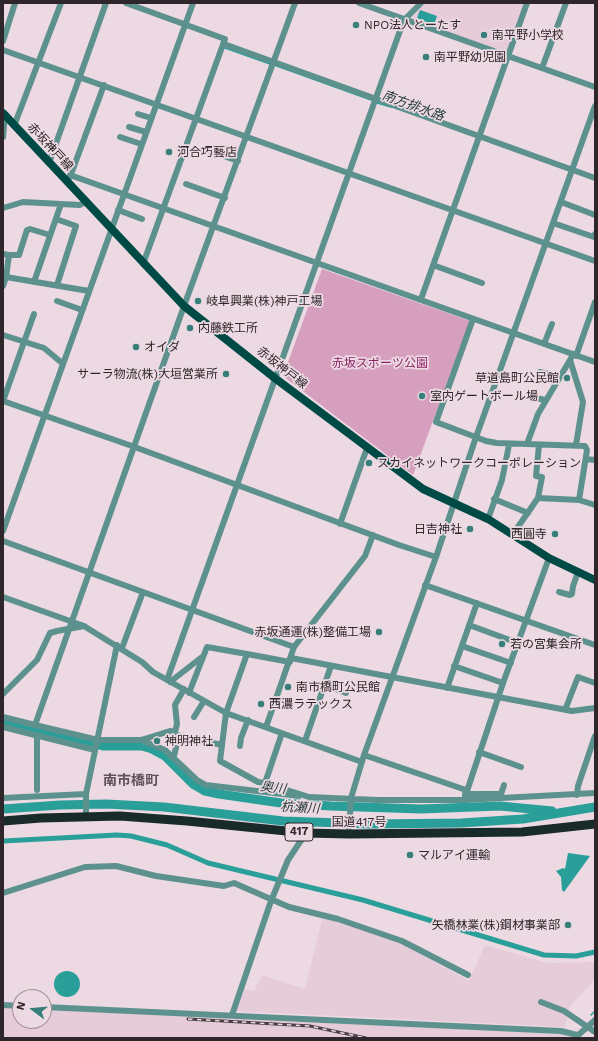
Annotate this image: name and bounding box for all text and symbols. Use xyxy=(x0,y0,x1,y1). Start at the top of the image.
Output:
place label: NPO法人とーたす xyxy=(364,18,461,32)
marker: NPO法人とーたす xyxy=(351,20,361,30)
place label: 南平野小学校 xyxy=(492,28,564,42)
marker: 南平野小学校 xyxy=(479,30,489,40)
place label: 南平野幼児園 xyxy=(434,50,506,64)
marker: 南平野幼児園 xyxy=(421,52,431,62)
water label: 南方排水路 xyxy=(380,88,446,124)
street label: 赤坂神戸線 xyxy=(24,120,76,174)
place label: 河合巧藝店 xyxy=(177,145,237,159)
marker: 河合巧藝店 xyxy=(164,147,174,157)
place label: 岐阜興業(株)神戸工場 xyxy=(206,294,322,308)
marker: 岐阜興業(株)神戸工場 xyxy=(193,296,203,306)
place label: 内藤鉄工所 xyxy=(198,321,258,335)
marker: 内藤鉄工所 xyxy=(185,323,195,333)
place label: オイダ xyxy=(144,340,180,354)
marker: オイダ xyxy=(131,342,141,352)
street label: 赤坂神戸線 xyxy=(254,344,310,392)
park label: 赤坂スポーツ公園 xyxy=(332,356,428,370)
place label: サーラ物流(株)大垣営業所 xyxy=(78,367,218,381)
marker: サーラ物流(株)大垣営業所 xyxy=(221,369,231,379)
place label: 草道島町公民館 xyxy=(475,371,559,385)
marker: 草道島町公民館 xyxy=(562,373,572,383)
place label: 室内ゲートボール場 xyxy=(430,389,538,403)
marker: 室内ゲートボール場 xyxy=(417,391,427,401)
place label: スカイネットワークコーポレーション xyxy=(377,456,581,470)
marker: スカイネットワークコーポレーション xyxy=(364,458,374,468)
place label: 日吉神社 xyxy=(414,522,462,536)
marker: 日吉神社 xyxy=(465,524,475,534)
place label: 西圓寺 xyxy=(511,527,547,541)
marker: 西圓寺 xyxy=(550,529,560,539)
place label: 赤坂通運(株)整備工場 xyxy=(255,625,371,639)
marker: 赤坂通運(株)整備工場 xyxy=(374,627,384,637)
place label: 若の宮集会所 xyxy=(510,637,582,651)
marker: 若の宮集会所 xyxy=(497,639,507,649)
place label: 南市橋町公民館 xyxy=(296,680,380,694)
marker: 南市橋町公民館 xyxy=(283,682,293,692)
place label: 西濃ラテックス xyxy=(269,697,353,711)
marker: 西濃ラテックス xyxy=(256,699,266,709)
place label: 神明神社 xyxy=(165,734,213,748)
marker: 神明神社 xyxy=(152,736,162,746)
district label: 南市橋町 xyxy=(103,773,159,789)
water label: 奥川 xyxy=(259,779,287,797)
water label: 杭瀬川 xyxy=(280,799,320,817)
street label: 国道417号 xyxy=(332,815,386,829)
road number: 417 xyxy=(285,823,313,841)
place label: マルアイ運輸 xyxy=(418,848,490,862)
marker: マルアイ運輸 xyxy=(405,850,415,860)
place label: 矢橋林業(株)鋼材事業部 xyxy=(432,918,560,932)
marker: 矢橋林業(株)鋼材事業部 xyxy=(563,920,573,930)
north arrow xyxy=(12,989,52,1029)
text: N xyxy=(14,1000,28,1012)

